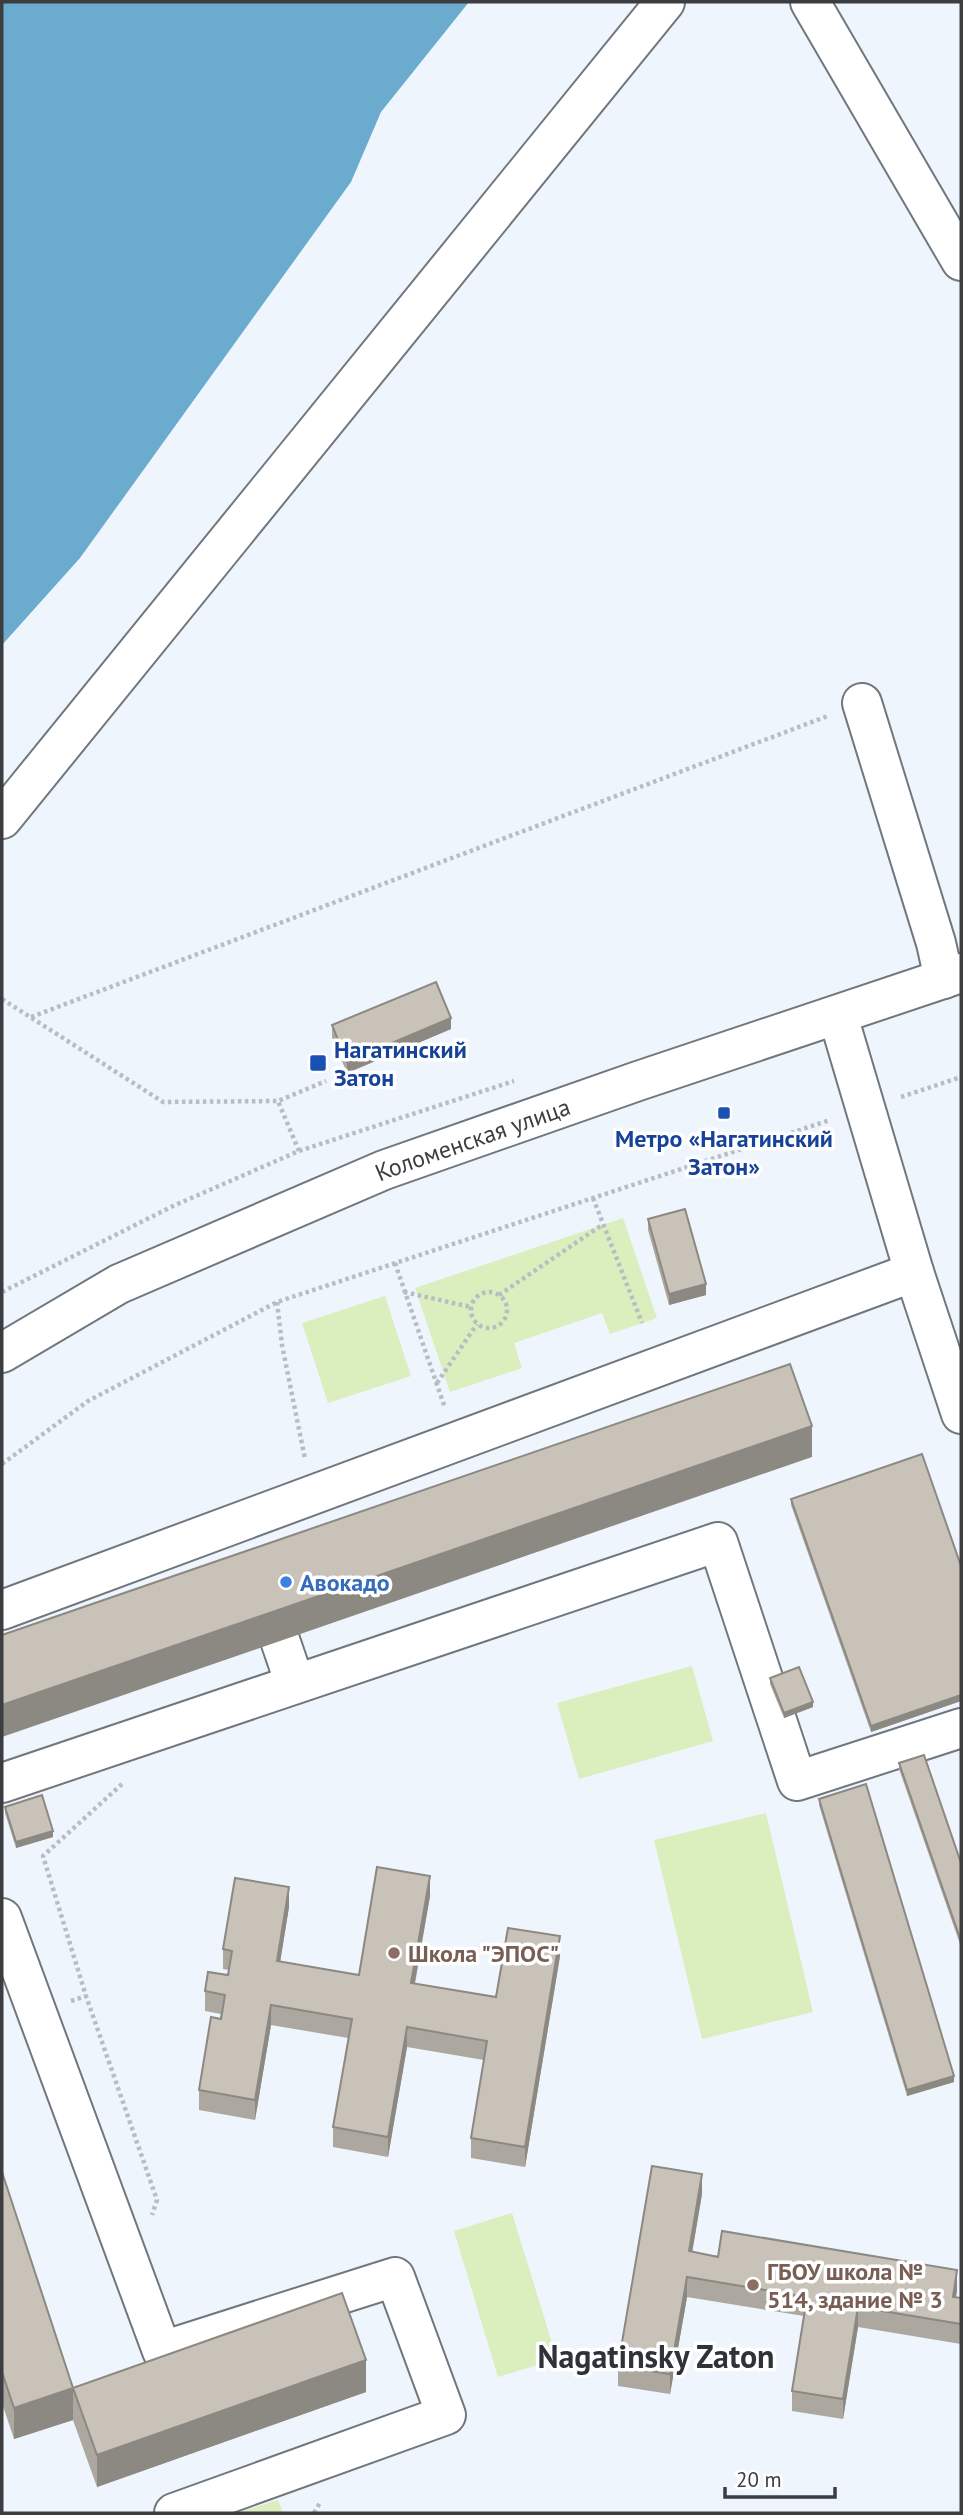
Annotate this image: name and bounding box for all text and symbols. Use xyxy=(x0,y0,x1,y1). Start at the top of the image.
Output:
place label: Нагатинский Затон xyxy=(334,1034,467,1093)
marker: Нагатинский Затон xyxy=(308,1053,328,1073)
street label: Коломенская улица xyxy=(370,1091,574,1188)
marker: Метро «Нагатинский Затон» xyxy=(716,1105,732,1121)
place label: Метро «Нагатинский Затон» xyxy=(615,1123,833,1182)
place label: Авокадо xyxy=(300,1567,390,1598)
marker: Авокадо xyxy=(278,1574,294,1590)
place label: Школа "ЭПОС" xyxy=(408,1938,559,1969)
marker: Школа "ЭПОС" xyxy=(386,1945,402,1961)
place label: ГБОУ школа № 514, здание № 3 xyxy=(767,2256,943,2315)
marker: ГБОУ школа № 514, здание № 3 xyxy=(745,2277,761,2293)
district label: Nagatinsky Zaton xyxy=(537,2335,775,2377)
scale bar xyxy=(725,2456,835,2500)
text: 20 m xyxy=(736,2466,782,2493)

